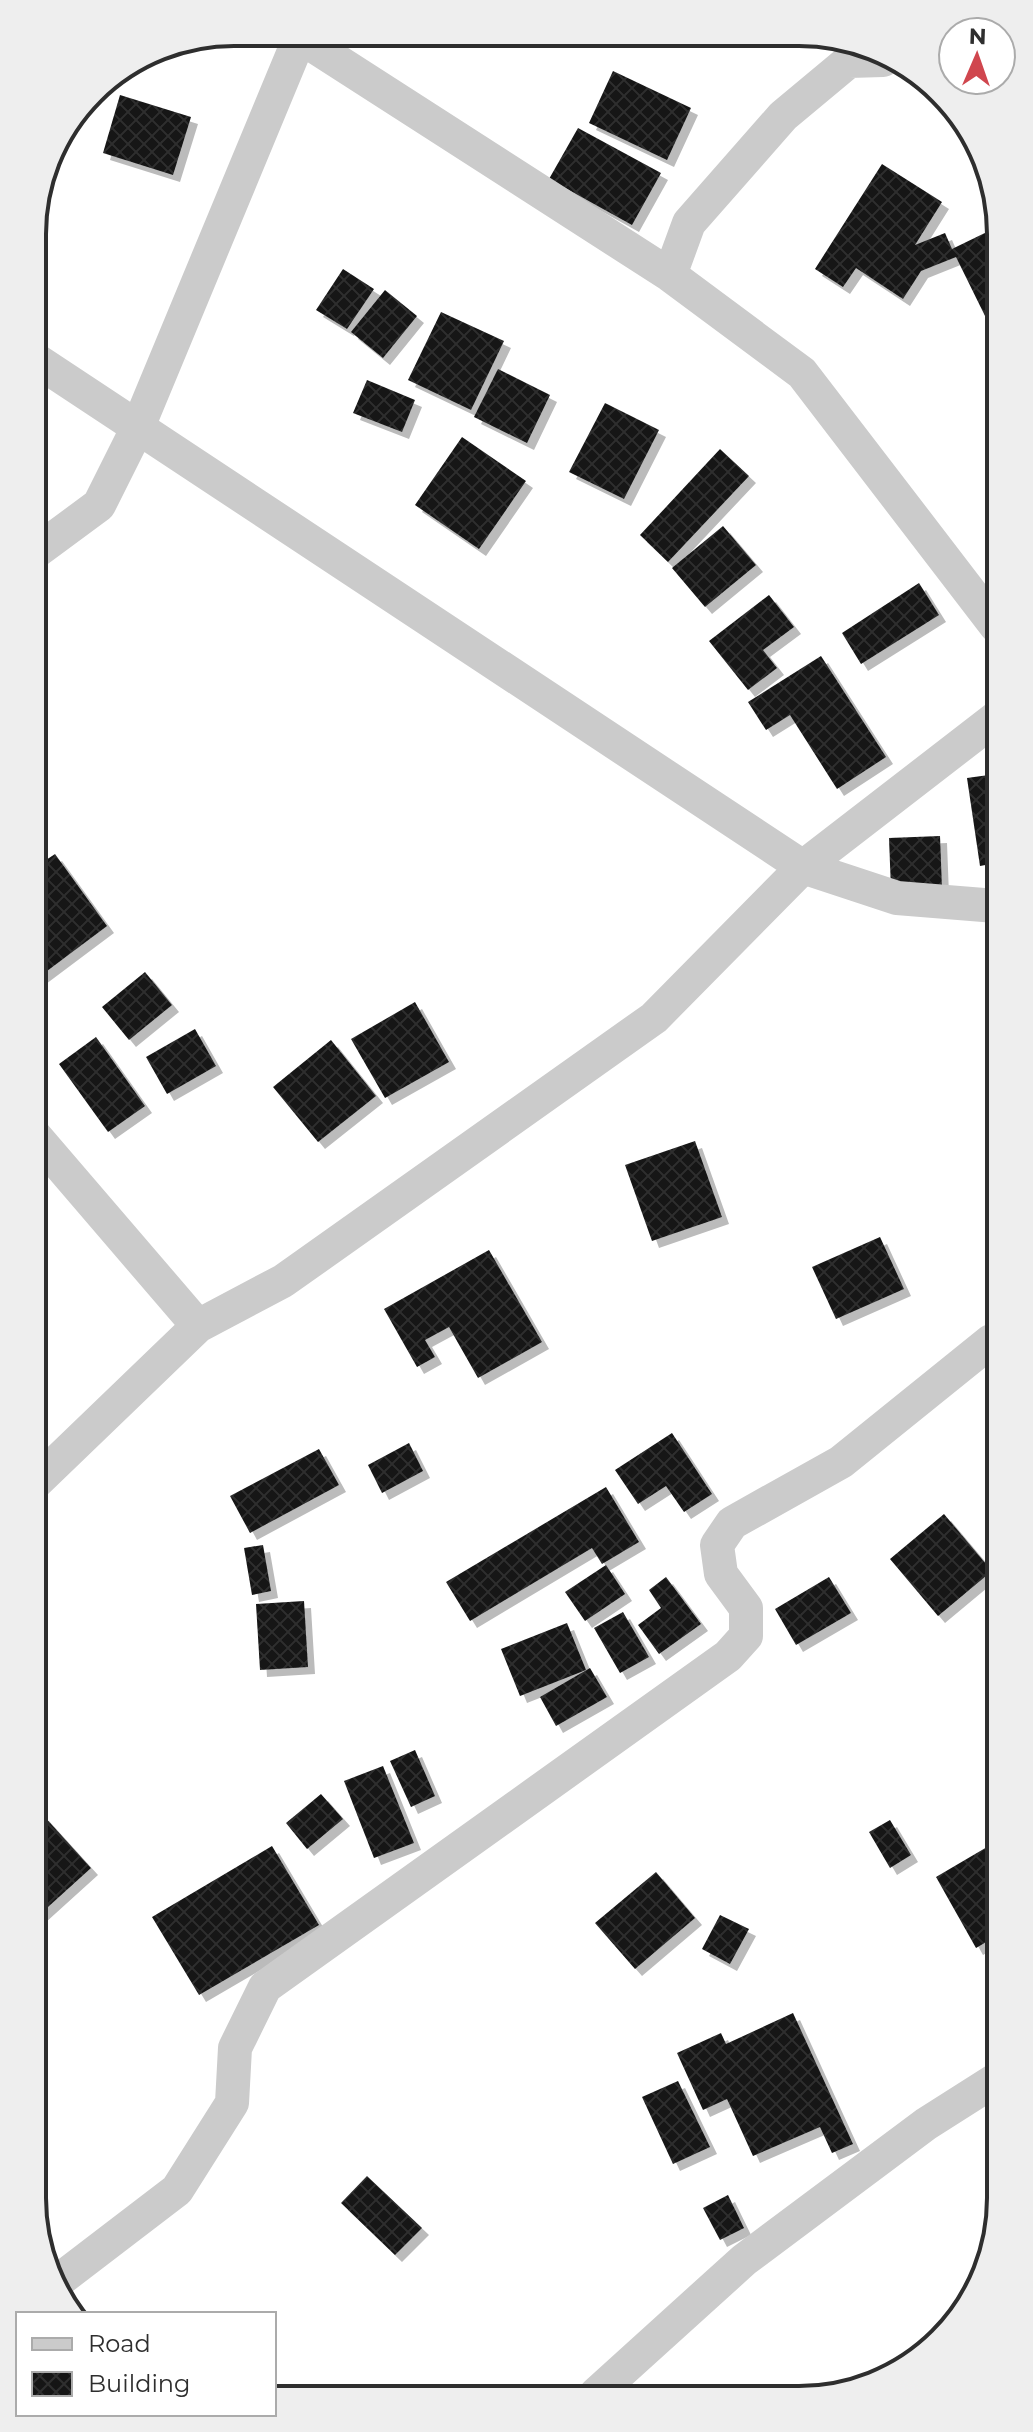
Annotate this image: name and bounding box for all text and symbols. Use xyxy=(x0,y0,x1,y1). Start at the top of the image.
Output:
north arrow xyxy=(937,16,1017,96)
text: N xyxy=(968,23,987,50)
legend xyxy=(16,2312,276,2416)
text: Road xyxy=(88,2329,151,2358)
text: Building xyxy=(88,2369,191,2398)

